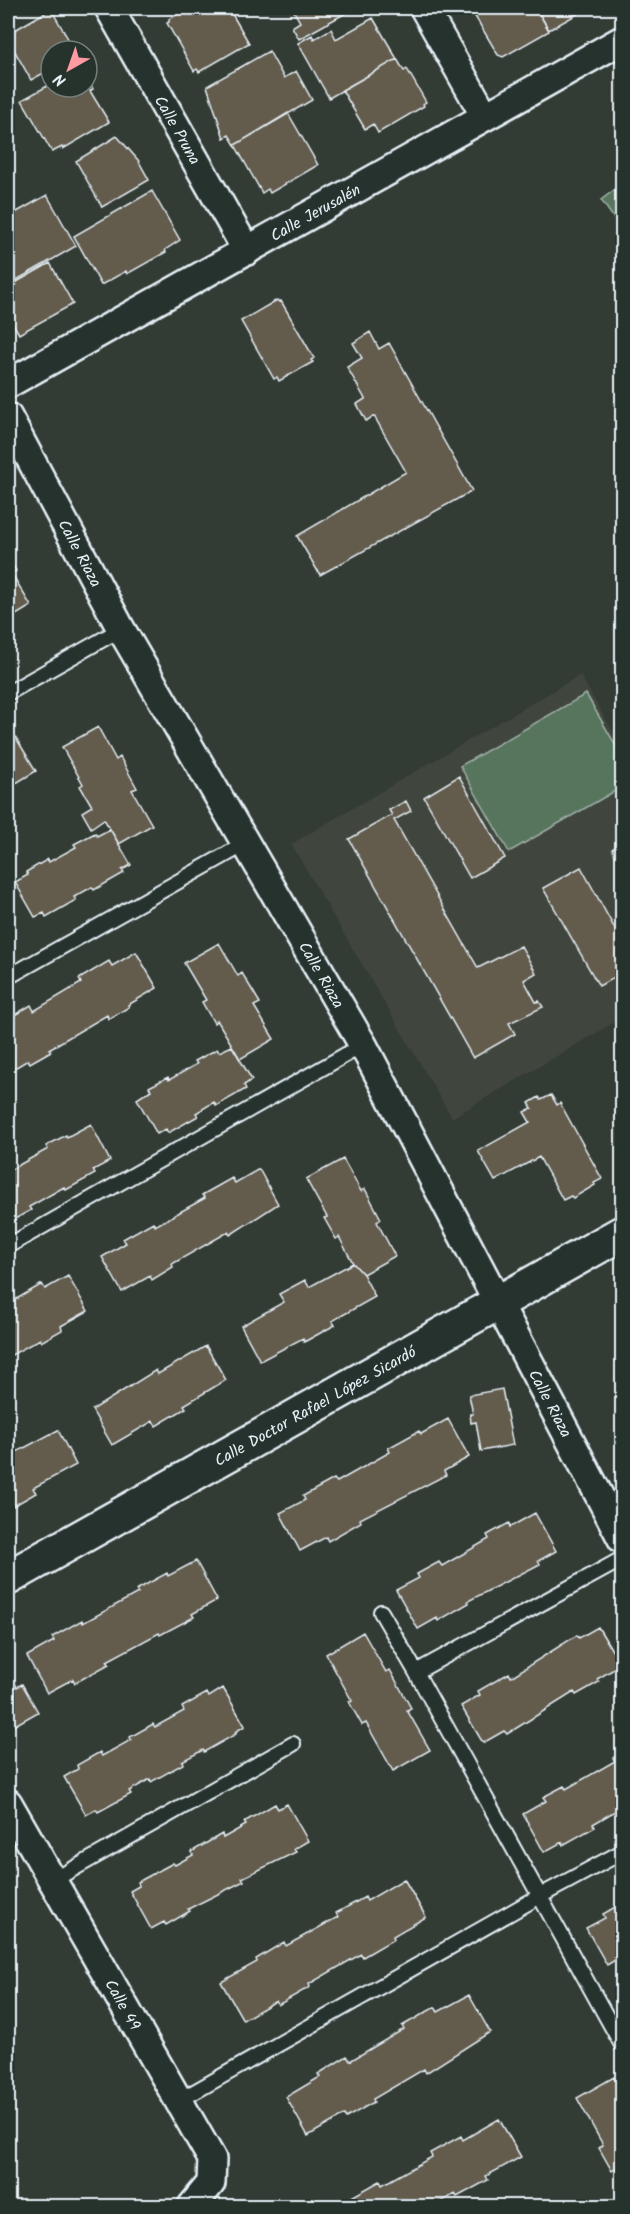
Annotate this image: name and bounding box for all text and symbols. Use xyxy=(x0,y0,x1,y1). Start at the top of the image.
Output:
north arrow xyxy=(39,39,99,99)
text: N xyxy=(48,67,72,92)
street label: Calle Pruna xyxy=(147,91,207,170)
street label: Calle Jerusalén xyxy=(266,178,366,249)
street label: Calle Riaza xyxy=(51,515,108,592)
street label: Calle Riaza xyxy=(291,937,350,1013)
street label: Calle Doctor Rafael López Sicardó xyxy=(210,1340,422,1474)
street label: Calle Riaza xyxy=(521,1365,578,1442)
street label: Calle 49 xyxy=(97,1975,147,2035)

